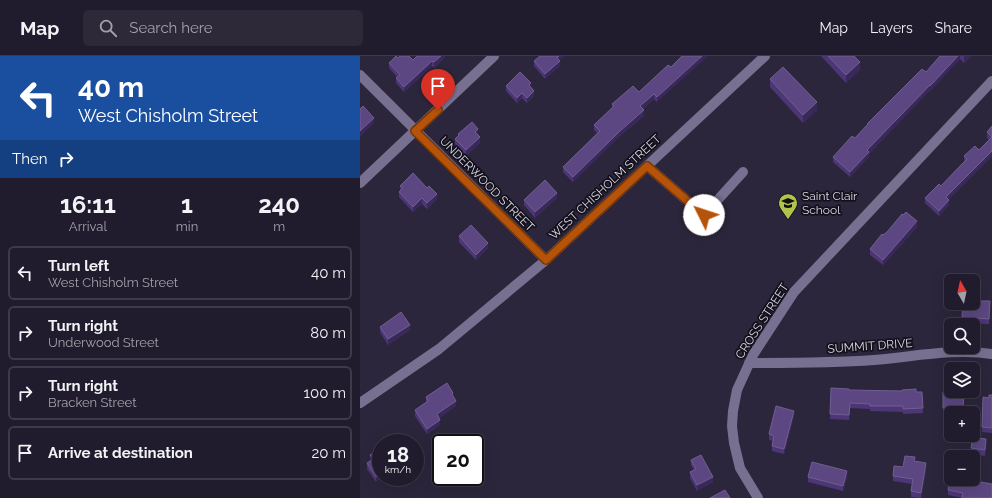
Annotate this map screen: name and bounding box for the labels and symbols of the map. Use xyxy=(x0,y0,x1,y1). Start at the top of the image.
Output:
pin xyxy=(421,69,455,110)
street label: WEST CHISHOLM STREET xyxy=(546,131,664,242)
street label: UNDERWOOD STREET xyxy=(437,134,538,235)
place label: Saint Clair School xyxy=(802,189,858,217)
school or university icon: Saint Clair School xyxy=(777,192,799,220)
position arrow xyxy=(683,194,725,236)
north arrow xyxy=(944,274,980,310)
street label: CROSS STREET xyxy=(732,280,792,361)
street label: SUMMIT DRIVE xyxy=(827,336,913,356)
speed limit sign: 20 xyxy=(432,434,484,486)

